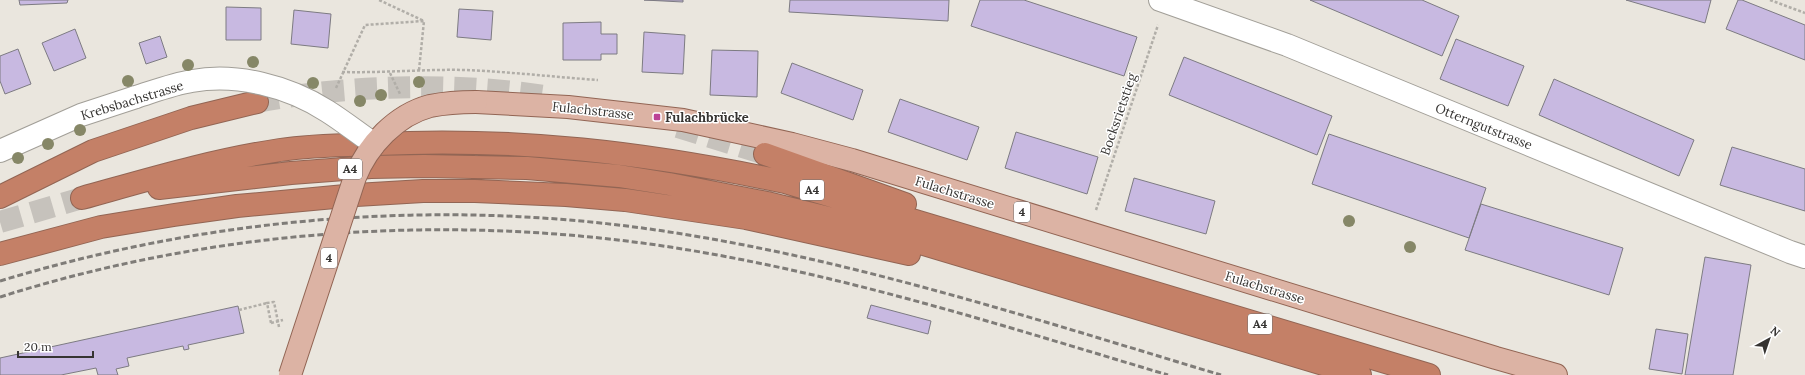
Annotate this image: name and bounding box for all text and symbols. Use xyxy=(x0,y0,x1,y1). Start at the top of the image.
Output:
street label: Bocksrietstieg xyxy=(1096,70,1141,158)
street label: Krebsbachstrasse xyxy=(79,77,186,124)
street label: Fulachstrasse xyxy=(551,98,635,123)
street label: Otterngutstrasse xyxy=(1433,99,1535,154)
place label: Fulachbrücke xyxy=(665,109,749,126)
marker: Fulachbrücke xyxy=(652,112,662,122)
road number: A4 xyxy=(338,159,362,179)
street label: Fulachstrasse xyxy=(913,172,997,213)
road number: A4 xyxy=(800,180,824,200)
road number: 4 xyxy=(1014,202,1030,222)
road number: 4 xyxy=(321,248,337,268)
street label: Fulachstrasse xyxy=(1223,267,1307,308)
road number: A4 xyxy=(1248,314,1272,334)
north arrow xyxy=(1749,319,1789,359)
text: N xyxy=(1768,323,1784,340)
scale bar xyxy=(18,333,93,359)
text: 20 m xyxy=(24,339,52,354)

